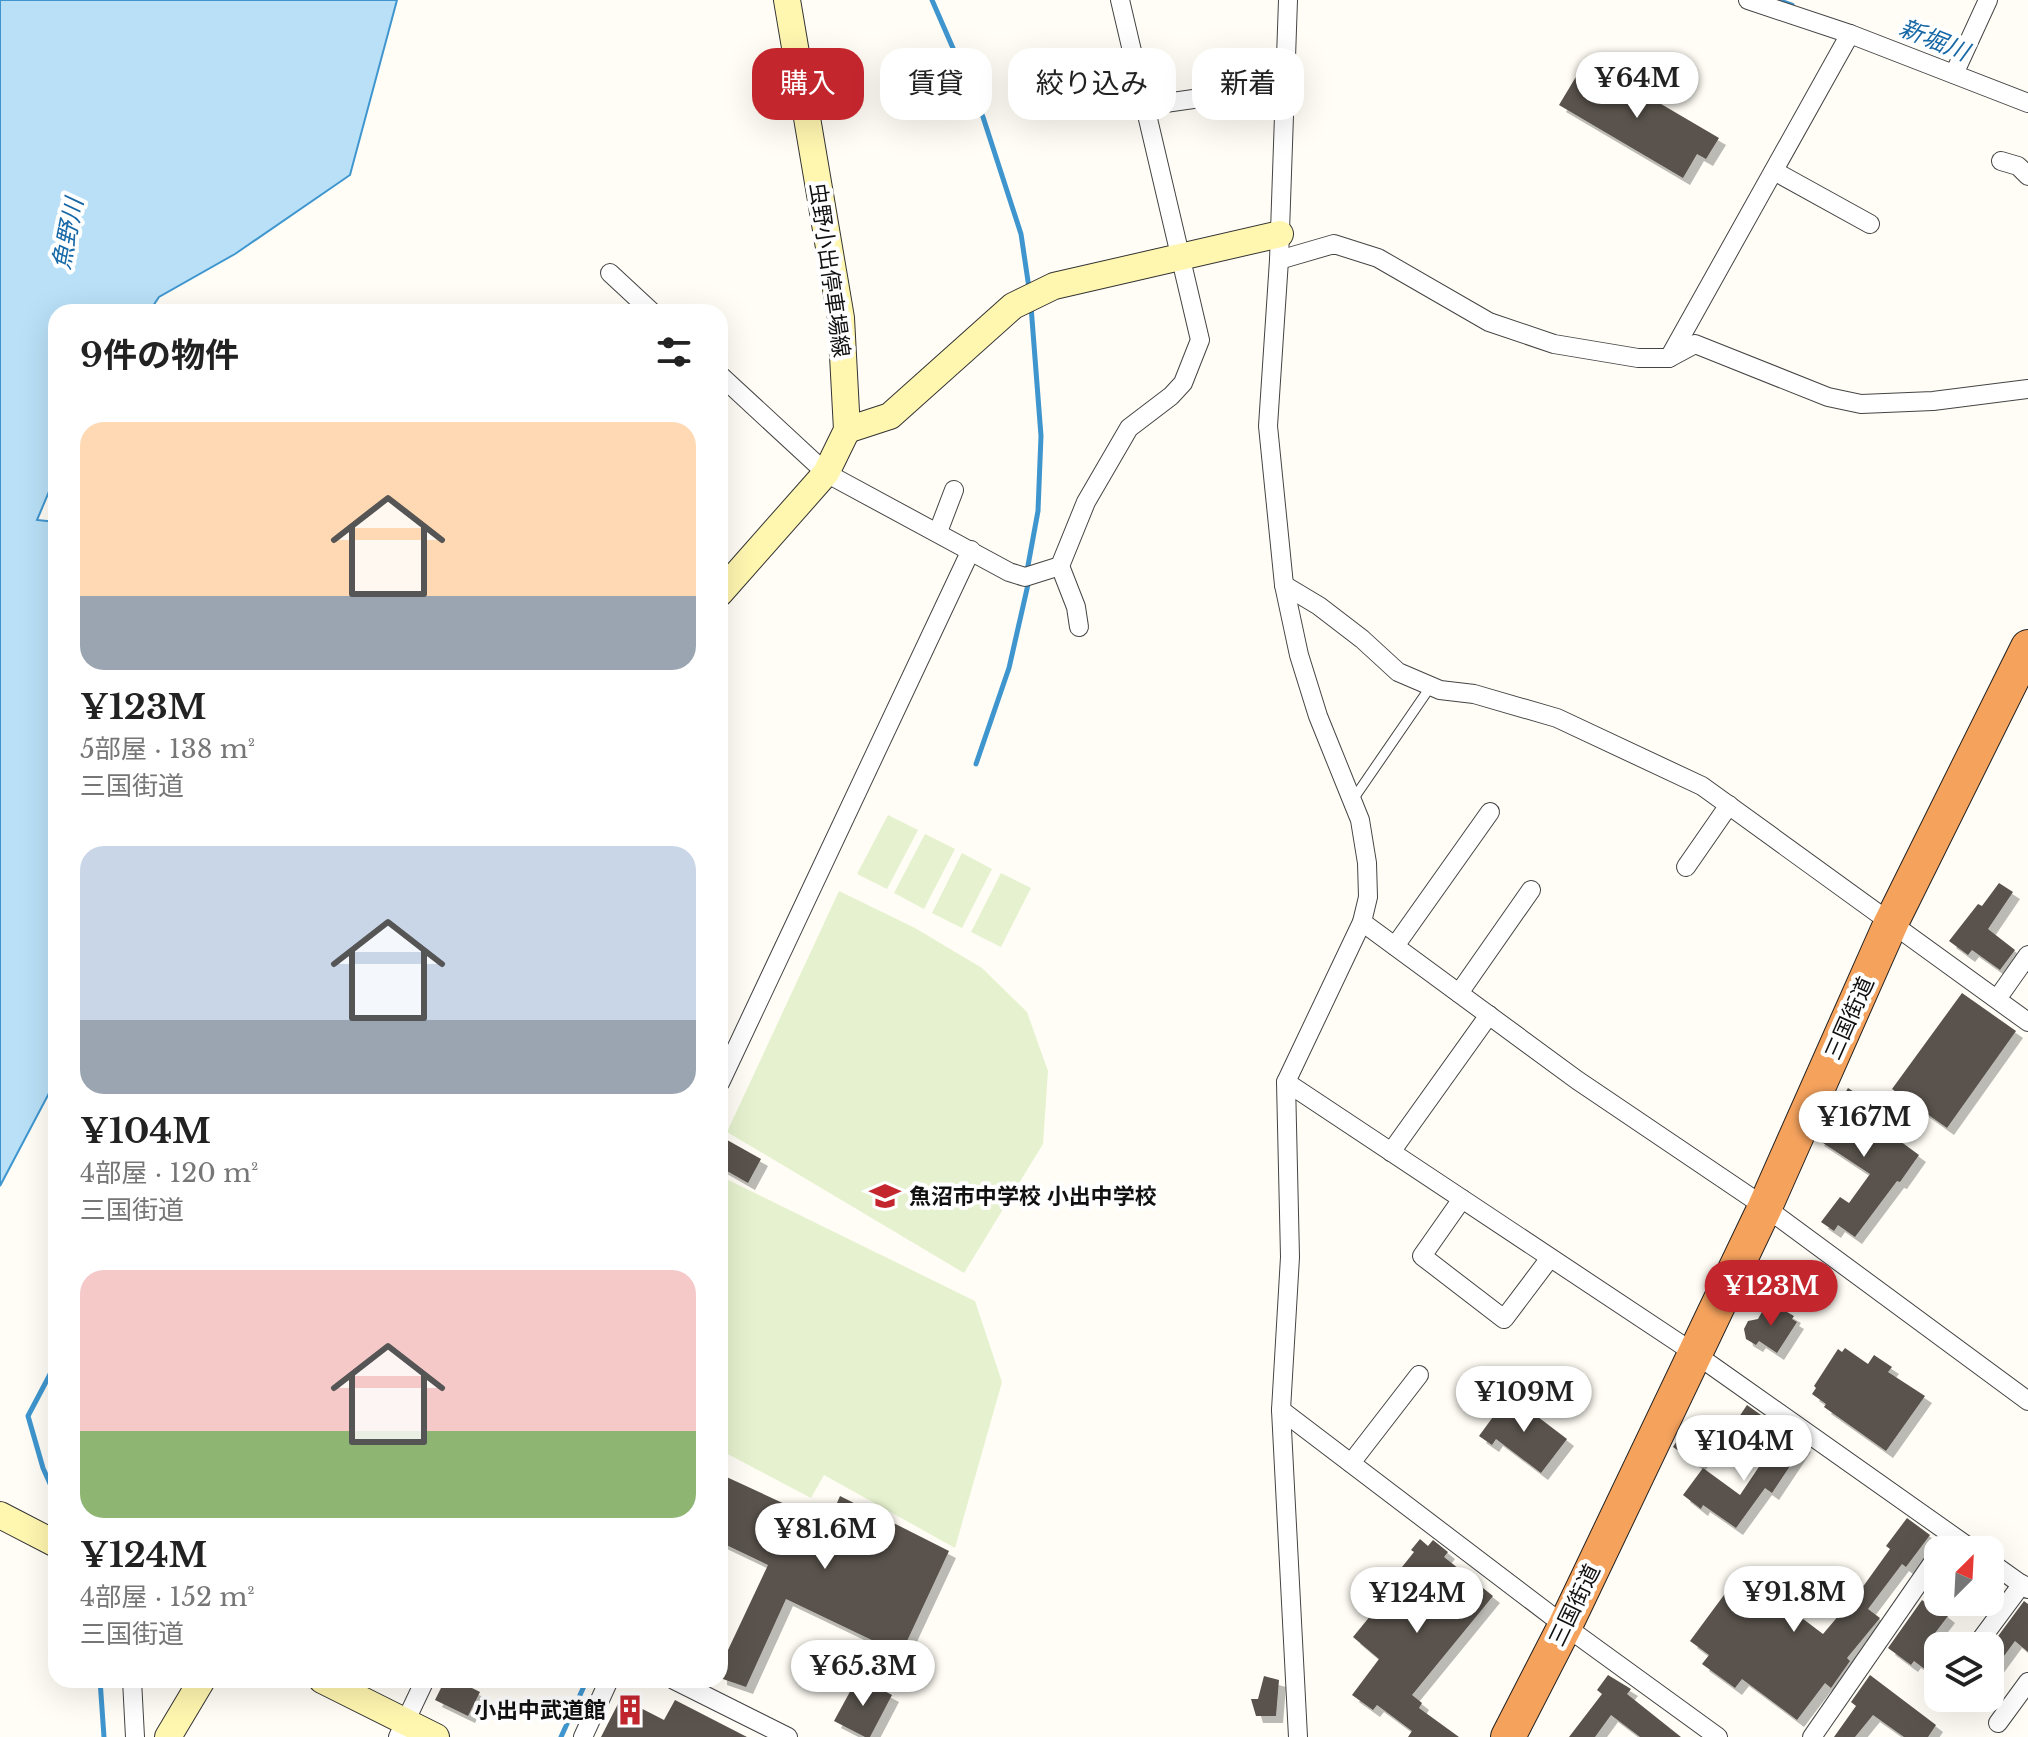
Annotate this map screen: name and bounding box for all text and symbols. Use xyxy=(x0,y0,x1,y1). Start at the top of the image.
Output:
water label: 新堀川 xyxy=(1895,13,1976,68)
chip: 購入 xyxy=(752,48,864,120)
chip: 賃貸 xyxy=(880,48,992,120)
chip: 絞り込み xyxy=(1008,48,1176,120)
chip: 新着 xyxy=(1192,48,1304,120)
pin: ¥64M xyxy=(1590,52,1684,120)
text: ¥64M xyxy=(1594,62,1680,94)
street label: 虫野小出停車場線 xyxy=(804,181,855,359)
water label: 魚野川 xyxy=(46,193,89,272)
icon: filters xyxy=(652,330,696,374)
text: 9件の物件 xyxy=(80,334,239,376)
icon: home xyxy=(316,474,460,618)
text: ¥123M xyxy=(80,686,206,728)
text: 5部屋 · 138 m² xyxy=(80,733,255,765)
text: 三国街道 xyxy=(80,770,184,802)
icon: home xyxy=(316,898,460,1042)
street label: 三国街道 xyxy=(1819,973,1880,1064)
pin: ¥167M xyxy=(1808,1091,1920,1159)
text: ¥167M xyxy=(1817,1101,1911,1133)
text: ¥104M xyxy=(80,1110,211,1152)
text: 4部屋 · 120 m² xyxy=(80,1157,259,1189)
school or university icon: 魚沼市中学校 小出中学校 xyxy=(868,1179,902,1213)
place label: 魚沼市中学校 小出中学校 xyxy=(909,1183,1157,1210)
text: 三国街道 xyxy=(80,1194,184,1226)
pin: ¥123M xyxy=(1715,1260,1827,1328)
text: ¥123M xyxy=(1723,1270,1819,1302)
icon: home xyxy=(316,1322,460,1466)
pin: ¥109M xyxy=(1468,1366,1580,1434)
text: ¥109M xyxy=(1474,1376,1574,1408)
pin: ¥104M xyxy=(1688,1415,1800,1483)
text: ¥104M xyxy=(1694,1425,1794,1457)
pin: ¥81.6M xyxy=(760,1503,890,1571)
text: ¥81.6M xyxy=(773,1513,877,1545)
text: ¥124M xyxy=(80,1534,207,1576)
north arrow xyxy=(1924,1536,2004,1616)
map controls xyxy=(1924,1536,2004,1712)
street label: 三国街道 xyxy=(1543,1560,1606,1651)
pin: ¥91.8M xyxy=(1729,1566,1859,1634)
pin: ¥124M xyxy=(1361,1567,1473,1635)
text: ¥91.8M xyxy=(1742,1576,1846,1608)
text: ¥124M xyxy=(1368,1577,1466,1609)
text: 4部屋 · 152 m² xyxy=(80,1581,255,1613)
text: 三国街道 xyxy=(80,1618,184,1650)
button: layers xyxy=(1924,1632,2004,1712)
pin: ¥65.3M xyxy=(798,1640,928,1708)
text: ¥65.3M xyxy=(809,1650,917,1682)
building icon: 小出中武道館 xyxy=(613,1693,647,1727)
place label: 小出中武道館 xyxy=(474,1697,606,1724)

